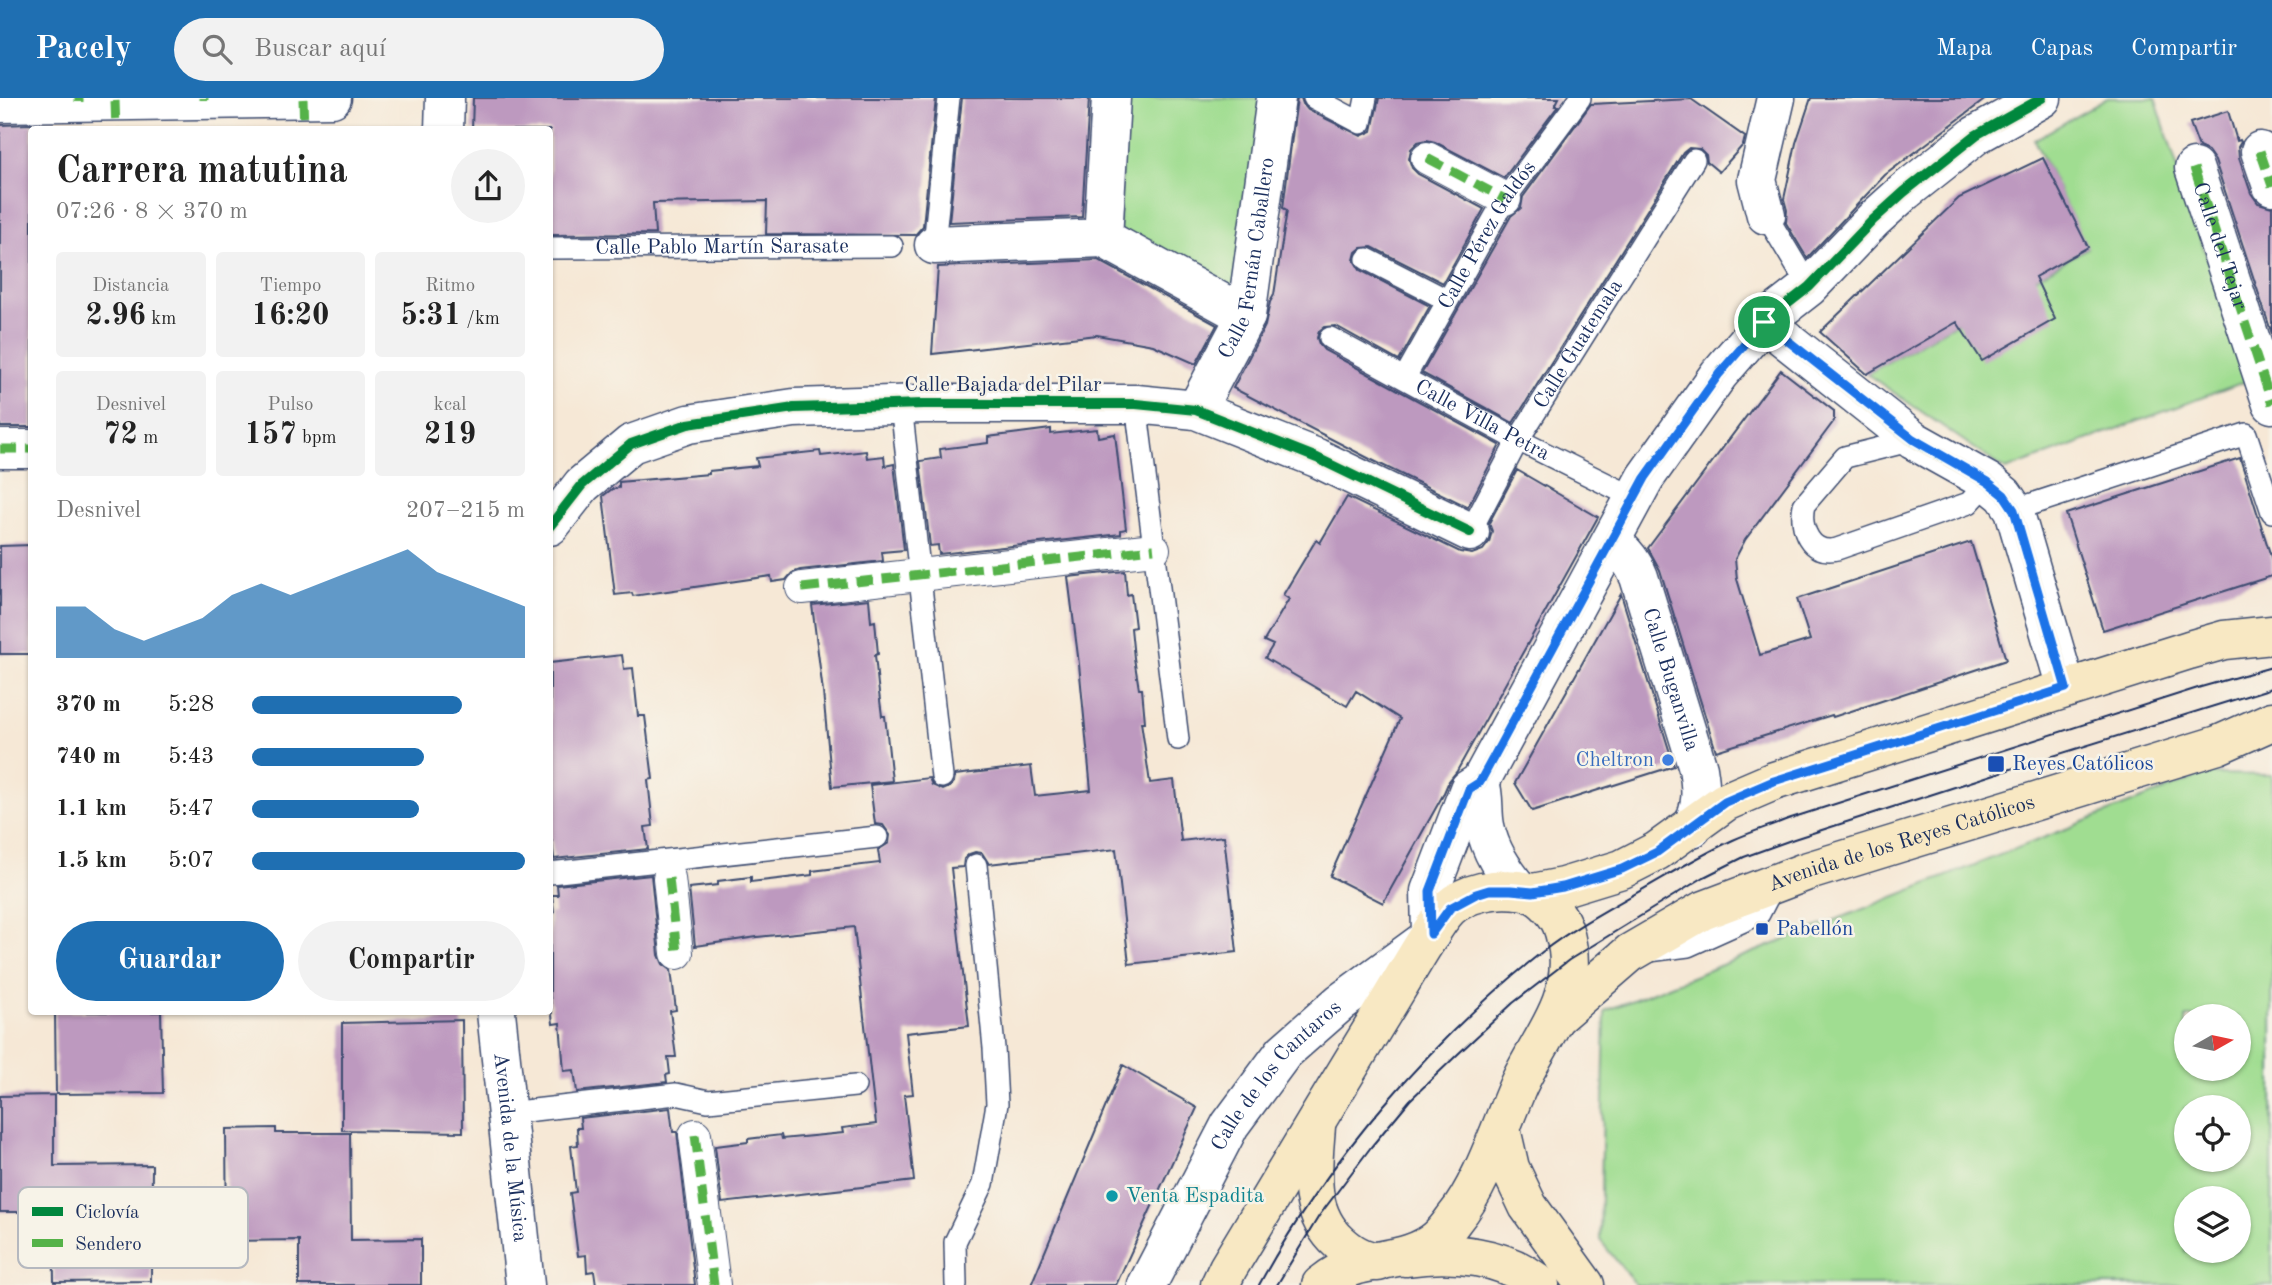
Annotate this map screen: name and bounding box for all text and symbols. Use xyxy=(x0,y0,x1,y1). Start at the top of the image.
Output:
search box xyxy=(174,18,664,81)
icon: search xyxy=(198,30,236,68)
text: Pacely xyxy=(35,33,132,66)
text: Buscar aquí xyxy=(254,36,386,62)
text: Mapa xyxy=(1936,37,1992,61)
text: Capas xyxy=(2030,37,2093,61)
text: Compartir xyxy=(2131,37,2237,61)
button: share xyxy=(451,149,525,223)
text: Carrera matutina xyxy=(56,153,348,191)
street label: Calle Fernán Caballero xyxy=(1215,156,1278,362)
street label: Calle Pérez Galdós xyxy=(1435,157,1540,313)
street label: Calle del Tejar xyxy=(2189,180,2251,312)
text: 07:26 · 8 × 370 m xyxy=(56,200,248,223)
street label: Calle Pablo Martín Sarasate xyxy=(595,236,849,258)
street label: Calle Guatemala xyxy=(1530,276,1627,412)
text: Distancia xyxy=(92,277,169,296)
text: Tiempo xyxy=(260,277,321,296)
text: Ritmo xyxy=(425,277,475,296)
pin xyxy=(1734,292,1794,352)
text: 2.96 xyxy=(85,301,146,331)
text: 16:20 xyxy=(251,301,329,331)
text: 5:31 xyxy=(400,301,461,331)
icon: arrive xyxy=(1745,303,1783,341)
text: km xyxy=(146,310,176,329)
text: /km xyxy=(461,310,500,329)
street label: Calle Bajada del Pilar xyxy=(904,375,1102,396)
street label: Calle Villa Petra xyxy=(1411,376,1553,464)
text: Desnivel xyxy=(96,396,166,415)
text: Pulso xyxy=(268,396,313,415)
text: kcal xyxy=(434,396,467,415)
text: 72 xyxy=(103,420,138,450)
text: 157 xyxy=(244,420,297,450)
text: 219 xyxy=(424,420,476,450)
text: m xyxy=(138,429,158,448)
text: bpm xyxy=(297,429,337,448)
text: Desnivel xyxy=(56,499,141,522)
text: 207–215 m xyxy=(406,499,525,522)
street label: Calle Buganvilla xyxy=(1639,605,1703,754)
text: 370 m xyxy=(56,693,121,716)
text: 5:28 xyxy=(168,693,214,716)
text: 740 m xyxy=(56,745,121,768)
text: 5:43 xyxy=(168,745,214,768)
place label: Cheltron xyxy=(1575,750,1654,771)
marker: Cheltron xyxy=(1660,752,1676,768)
marker: Reyes Católicos xyxy=(1986,754,2006,774)
place label: Reyes Católicos xyxy=(2012,754,2154,775)
street label: Avenida de los Reyes Católicos xyxy=(1765,791,2037,895)
text: 1.1 km xyxy=(56,797,127,820)
text: 5:47 xyxy=(168,797,214,820)
text: 1.5 km xyxy=(56,849,127,872)
text: 5:07 xyxy=(168,849,214,872)
place label: Pabellón xyxy=(1776,919,1853,940)
button: Guardar xyxy=(56,921,284,1001)
button: Compartir xyxy=(298,921,525,1001)
marker: Pabellón xyxy=(1754,921,1770,937)
street label: Calle de los Cantaros xyxy=(1208,996,1345,1154)
north arrow xyxy=(2174,1004,2250,1082)
map controls xyxy=(2174,1004,2251,1263)
street label: Avenida de la Música xyxy=(490,1051,531,1243)
button: locate xyxy=(2174,1095,2251,1172)
place label: Venta Espadita xyxy=(1126,1186,1264,1207)
button: layers xyxy=(2174,1186,2251,1263)
legend xyxy=(18,1187,248,1268)
marker: Venta Espadita xyxy=(1104,1188,1120,1204)
text: Ciclovía xyxy=(75,1204,140,1223)
text: Sendero xyxy=(75,1236,142,1255)

